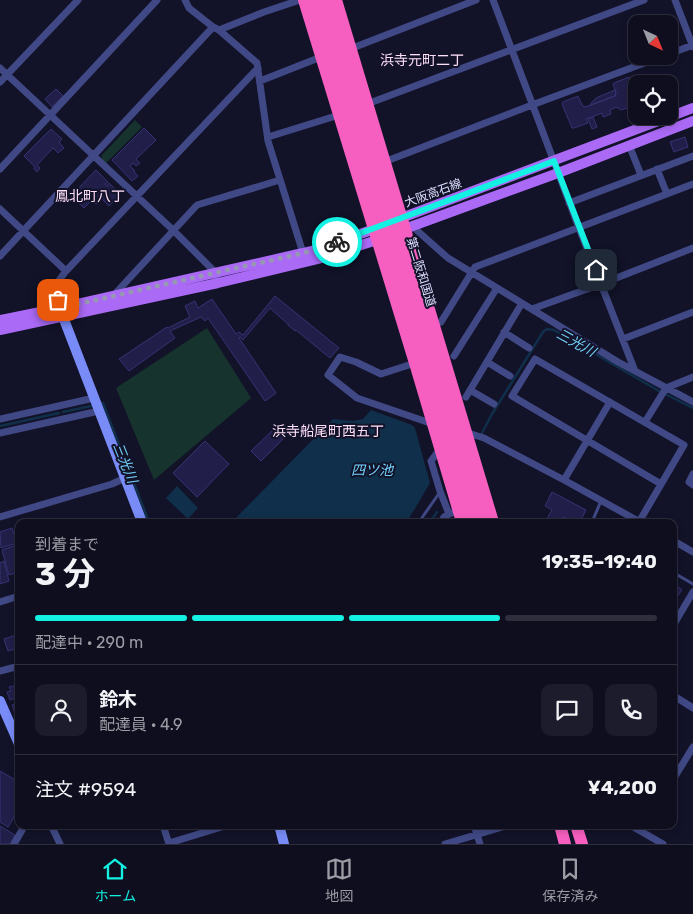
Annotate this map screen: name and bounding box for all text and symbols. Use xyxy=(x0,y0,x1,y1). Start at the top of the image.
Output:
north arrow xyxy=(628,15,678,65)
map controls xyxy=(628,15,678,125)
district label: 浜寺元町二丁 xyxy=(380,52,464,69)
button: locate xyxy=(628,75,678,125)
street label: 大阪高石線 xyxy=(402,176,464,210)
district label: 鳳北町八丁 xyxy=(55,188,125,205)
courier xyxy=(312,217,362,267)
icon: bike xyxy=(323,228,351,256)
street label: 第二阪和国道 xyxy=(404,236,438,308)
pin xyxy=(575,249,617,291)
icon: home xyxy=(582,256,610,284)
pin xyxy=(37,279,79,321)
icon: bag xyxy=(44,286,72,314)
water label: 三光川 xyxy=(554,325,600,362)
district label: 浜寺船尾町西五丁 xyxy=(272,423,384,440)
water label: 三光川 xyxy=(109,440,141,488)
water label: 四ツ池 xyxy=(351,462,395,479)
text: 到着まで xyxy=(35,535,99,554)
text: 19:35–19:40 xyxy=(542,550,657,573)
text: 3 分 xyxy=(35,555,95,593)
text: 配達中 · 290 m xyxy=(35,633,143,652)
button: person xyxy=(35,684,87,736)
button: chat xyxy=(541,684,593,736)
button: phone xyxy=(605,684,657,736)
text: 鈴木 xyxy=(99,688,137,711)
text: 配達員 · 4.9 xyxy=(99,715,183,734)
text: ¥4,200 xyxy=(588,776,657,799)
text: 注文 #9594 xyxy=(35,778,136,801)
tab: ホーム xyxy=(95,855,136,905)
tab: 地図 xyxy=(325,855,353,905)
tab: 保存済み xyxy=(542,855,598,905)

